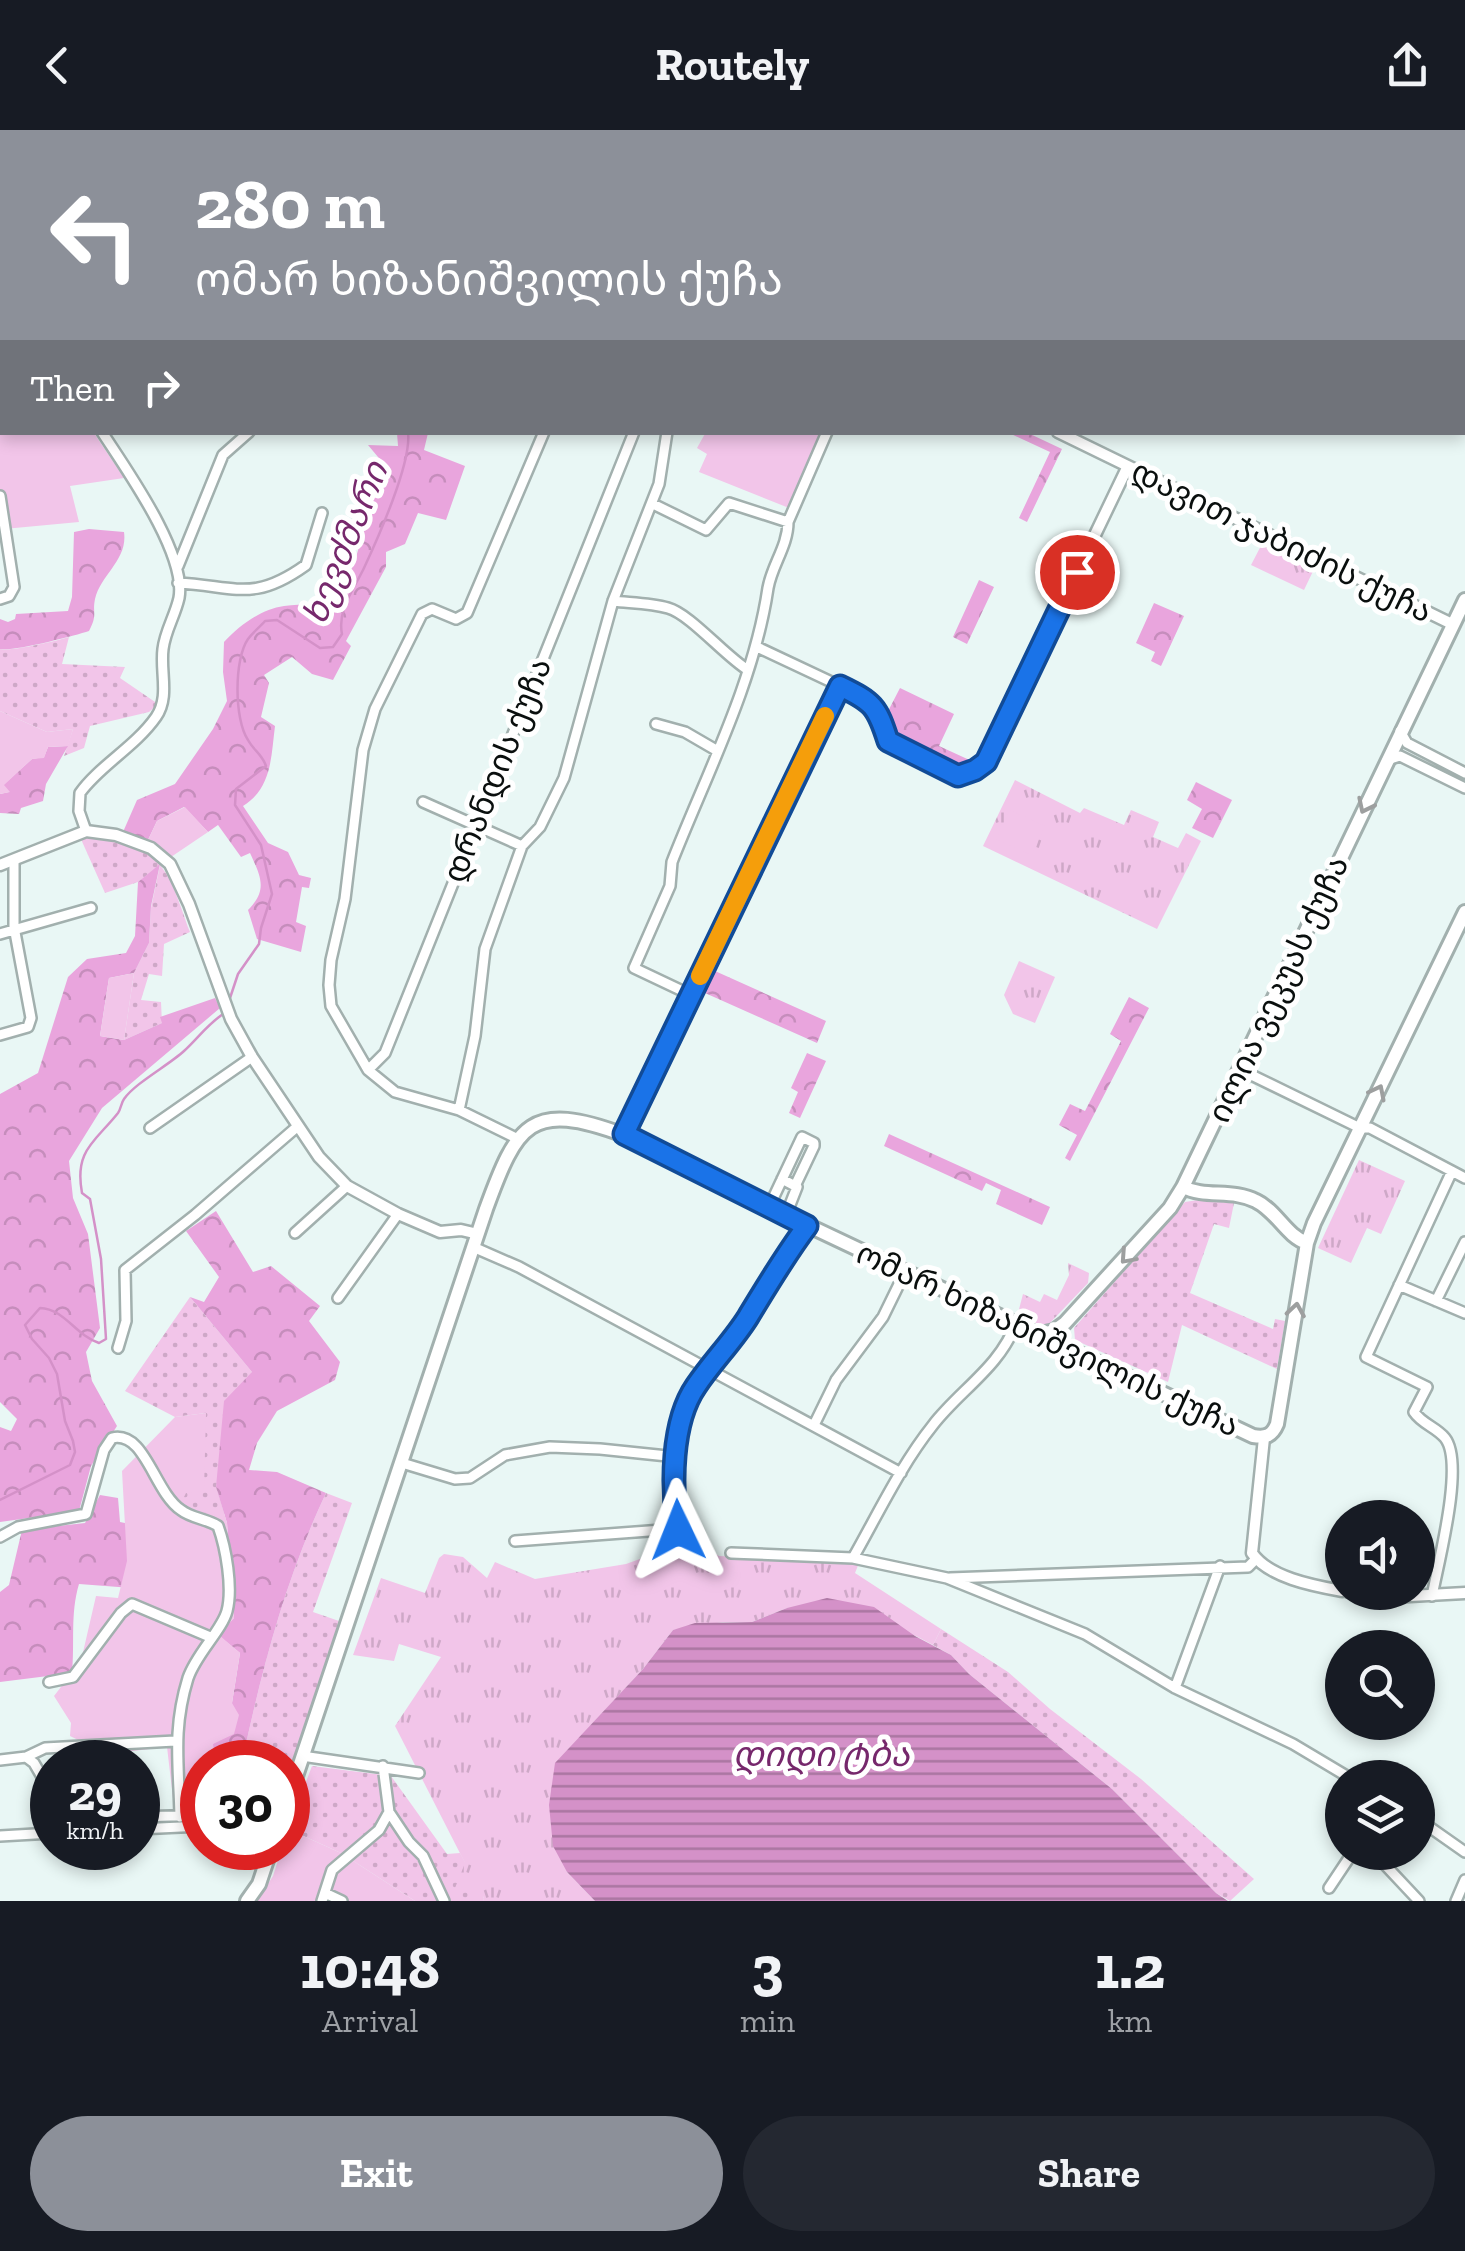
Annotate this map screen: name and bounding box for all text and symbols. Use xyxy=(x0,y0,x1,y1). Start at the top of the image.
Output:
icon: back xyxy=(30,38,85,93)
text: Routely xyxy=(656,38,809,92)
icon: share xyxy=(1380,38,1435,93)
text: 280 m xyxy=(195,162,385,246)
icon: left xyxy=(30,170,160,300)
text: ომარ ხიზანიშვილის ქუჩა xyxy=(195,253,783,307)
icon: right xyxy=(134,360,189,415)
text: Then xyxy=(30,365,114,411)
street label: დავით ჯაბიძის ქუჩა xyxy=(1125,452,1439,631)
water label: ხევძმარი xyxy=(293,454,397,630)
pin xyxy=(1035,530,1120,615)
icon: arrive xyxy=(1050,545,1105,600)
street label: დრანდის ქუჩა xyxy=(435,652,560,888)
one-way arrow xyxy=(1357,796,1377,814)
street label: ილია ვეკუას ქუჩა xyxy=(1200,850,1357,1129)
one-way arrow xyxy=(1366,1084,1386,1102)
street label: ომარ ხიზანიშვილის ქუჩა xyxy=(850,1233,1245,1445)
one-way arrow xyxy=(1120,1245,1138,1264)
one-way arrow xyxy=(1284,1301,1305,1318)
position arrow xyxy=(626,1478,730,1582)
map controls xyxy=(1325,1500,1435,1870)
button: sound xyxy=(1325,1500,1435,1610)
button: search xyxy=(1325,1630,1435,1740)
water label: დიდი ტბა xyxy=(733,1733,910,1775)
speed limit sign: 30 xyxy=(180,1740,310,1870)
button: layers xyxy=(1325,1760,1435,1870)
text: 29 xyxy=(68,1763,122,1823)
text: km/h xyxy=(66,1815,124,1845)
text: 10:48 xyxy=(300,1931,440,2003)
text: 3 xyxy=(752,1931,784,2003)
text: 1.2 xyxy=(1095,1931,1165,2003)
text: Arrival xyxy=(322,2002,418,2040)
text: min xyxy=(740,2002,795,2040)
text: km xyxy=(1108,2002,1152,2040)
button: Exit xyxy=(30,2116,723,2231)
button: Share xyxy=(743,2116,1435,2231)

